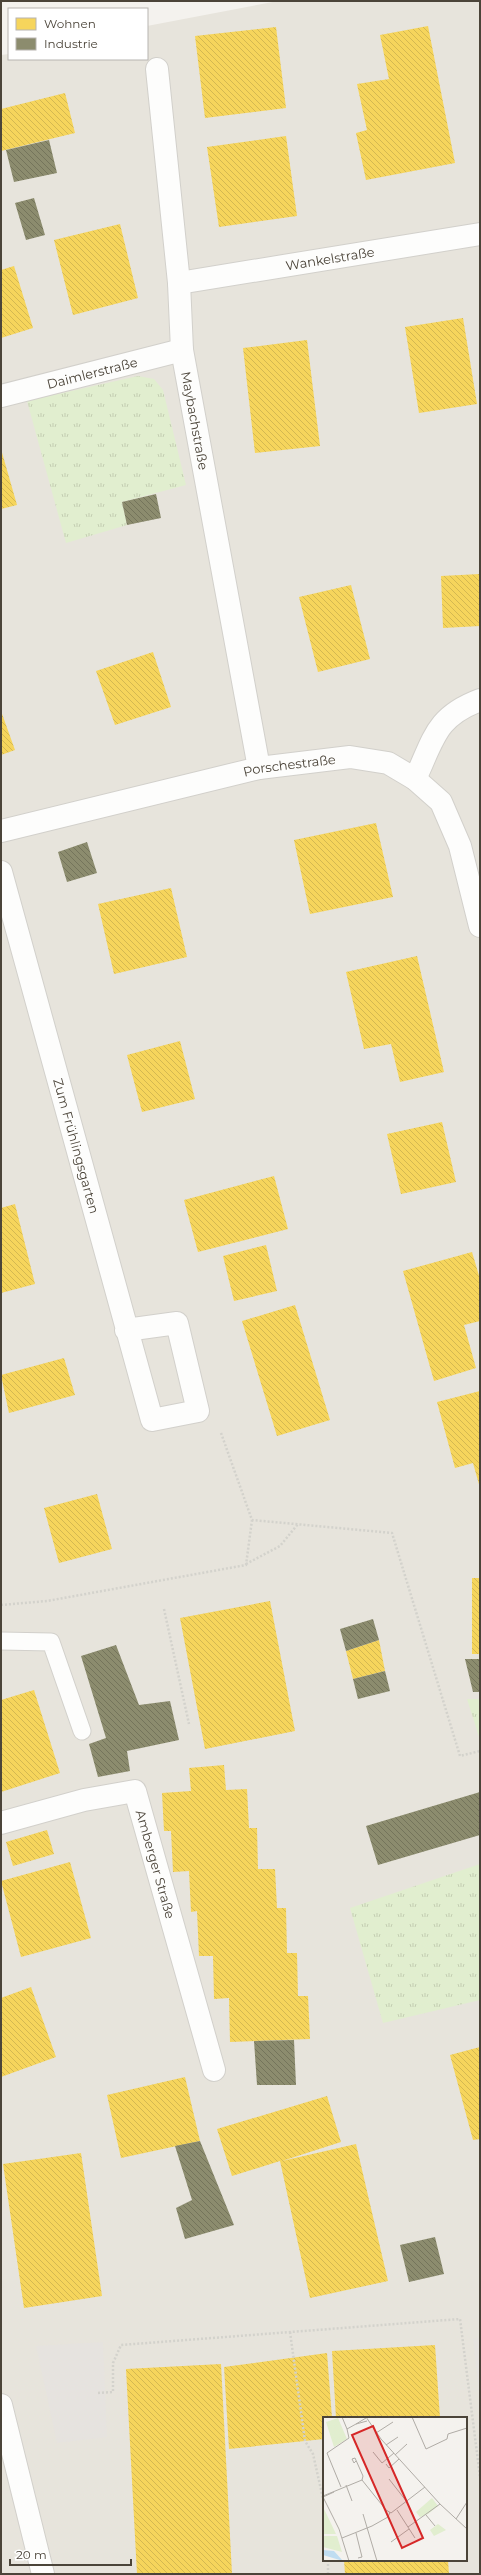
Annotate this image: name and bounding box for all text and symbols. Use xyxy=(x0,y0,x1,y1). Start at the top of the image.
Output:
legend xyxy=(8,8,148,60)
text: Wohnen xyxy=(44,16,96,31)
text: Industrie xyxy=(44,36,98,51)
street label: Wankelstraße xyxy=(285,243,376,274)
street label: Daimlerstraße xyxy=(45,354,139,392)
street label: Maybachstraße xyxy=(178,370,212,471)
street label: Porschestraße xyxy=(241,751,337,780)
street label: Zum Frühlingsgarten xyxy=(50,1076,103,1215)
street label: Amberger Straße xyxy=(133,1808,179,1921)
inset map xyxy=(323,2417,467,2561)
scale bar xyxy=(10,2541,131,2567)
text: 20 m xyxy=(16,2547,47,2562)

